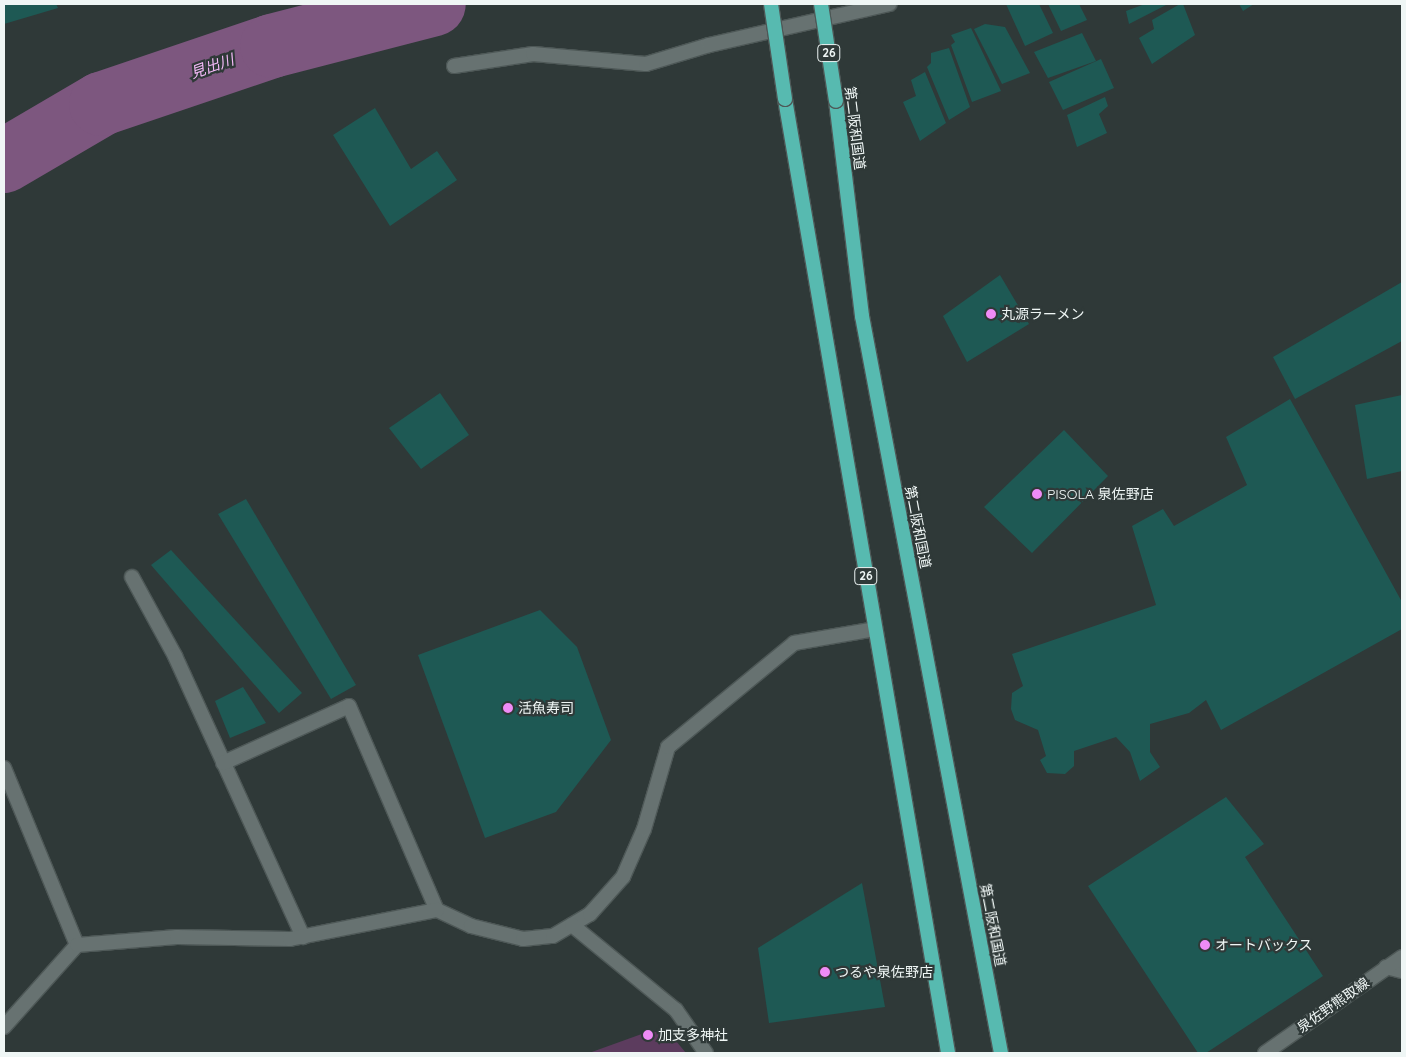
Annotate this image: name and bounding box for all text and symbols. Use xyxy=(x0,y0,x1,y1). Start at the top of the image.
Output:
road number: 26 xyxy=(816,44,842,62)
water label: 見出川 xyxy=(188,50,236,82)
street label: 第二阪和国道 xyxy=(842,85,868,171)
place label: 丸源ラーメン xyxy=(1001,306,1085,322)
marker: 丸源ラーメン xyxy=(985,308,997,320)
street label: 第二阪和国道 xyxy=(902,484,934,570)
place label: PISOLA 泉佐野店 xyxy=(1047,486,1154,502)
marker: PISOLA 泉佐野店 xyxy=(1031,488,1043,500)
road number: 26 xyxy=(854,566,878,586)
place label: 活魚寿司 xyxy=(518,700,574,716)
marker: 活魚寿司 xyxy=(502,702,514,714)
street label: 第二阪和国道 xyxy=(977,882,1009,968)
place label: オートバックス xyxy=(1215,937,1313,953)
marker: オートバックス xyxy=(1199,939,1211,951)
place label: つるや泉佐野店 xyxy=(835,964,933,980)
marker: つるや泉佐野店 xyxy=(819,966,831,978)
street label: 泉佐野熊取線 xyxy=(1294,974,1372,1036)
place label: 加支多神社 xyxy=(658,1027,728,1043)
marker: 加支多神社 xyxy=(642,1029,654,1041)

